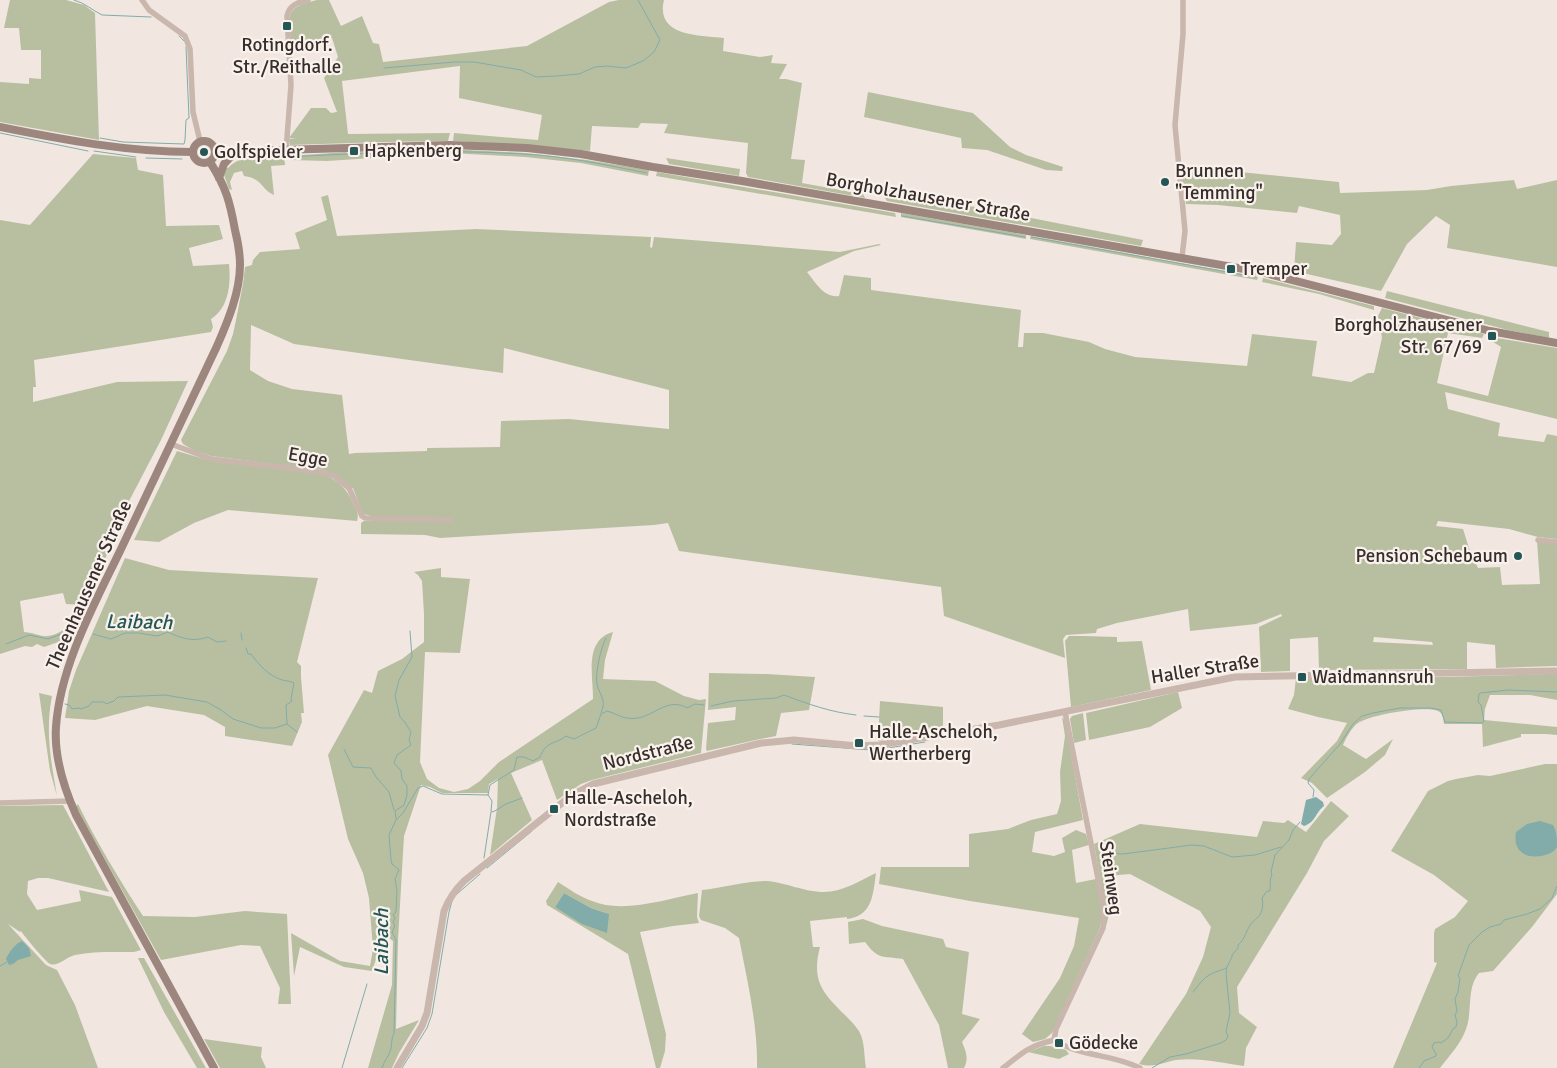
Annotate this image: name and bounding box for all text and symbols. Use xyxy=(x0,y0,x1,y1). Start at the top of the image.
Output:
marker: Rotingdorf. Str./Reithalle xyxy=(281,20,293,32)
place label: Rotingdorf. Str./Reithalle xyxy=(233,33,341,79)
place label: Hapkenberg xyxy=(364,139,462,163)
place label: Golfspieler xyxy=(214,140,303,164)
marker: Hapkenberg xyxy=(348,145,360,157)
marker: Golfspieler xyxy=(198,146,210,158)
place label: Brunnen "Temming" xyxy=(1175,159,1263,205)
street label: Borgholzhausener Straße xyxy=(824,167,1032,227)
marker: Brunnen "Temming" xyxy=(1159,176,1171,188)
place label: Tremper xyxy=(1241,257,1307,281)
marker: Tremper xyxy=(1225,263,1237,275)
place label: Borgholzhausener Str. 67/69 xyxy=(1334,313,1482,359)
marker: Borgholzhausener Str. 67/69 xyxy=(1486,330,1498,342)
street label: Egge xyxy=(286,442,330,472)
street label: Theenhausener Straße xyxy=(41,496,137,674)
place label: Pension Schebaum xyxy=(1355,544,1508,568)
marker: Pension Schebaum xyxy=(1512,550,1524,562)
water label: Laibach xyxy=(105,609,174,635)
street label: Haller Straße xyxy=(1149,649,1261,689)
place label: Waidmannsruh xyxy=(1312,665,1434,689)
marker: Waidmannsruh xyxy=(1296,671,1308,683)
place label: Halle-Ascheloh, Wertherberg xyxy=(869,720,998,766)
street label: Nordstraße xyxy=(600,730,696,776)
marker: Halle-Ascheloh, Wertherberg xyxy=(853,737,865,749)
place label: Halle-Ascheloh, Nordstraße xyxy=(564,786,693,832)
marker: Halle-Ascheloh, Nordstraße xyxy=(548,803,560,815)
street label: Steinweg xyxy=(1094,839,1128,917)
water label: Laibach xyxy=(369,908,394,975)
place label: Gödecke xyxy=(1069,1031,1138,1055)
marker: Gödecke xyxy=(1053,1037,1065,1049)

